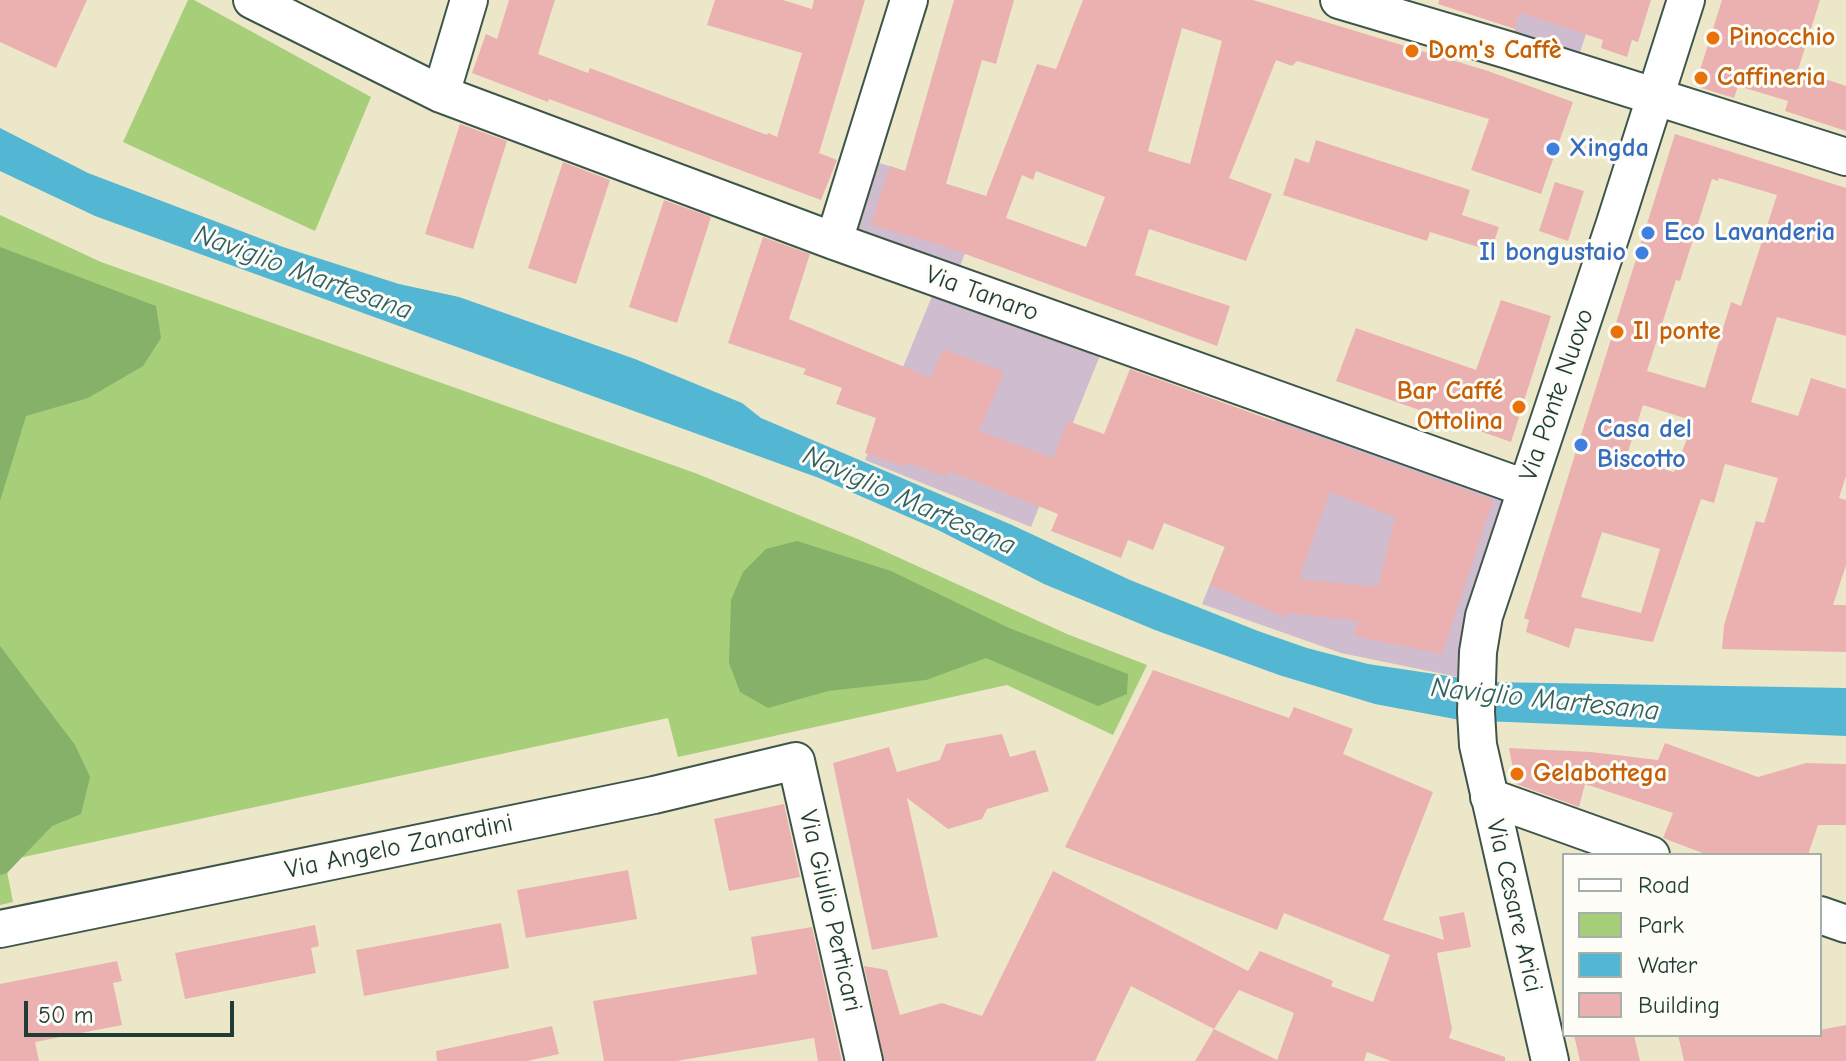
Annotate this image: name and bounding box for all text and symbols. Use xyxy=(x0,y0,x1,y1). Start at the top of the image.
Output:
place label: Pinocchio xyxy=(1729,22,1835,54)
marker: Pinocchio xyxy=(1704,29,1722,47)
place label: Dom's Caffè xyxy=(1428,35,1562,67)
marker: Dom's Caffè xyxy=(1403,42,1421,60)
place label: Caffineria xyxy=(1717,62,1826,94)
marker: Caffineria xyxy=(1692,69,1710,87)
place label: Xingda xyxy=(1569,133,1649,165)
marker: Xingda xyxy=(1544,140,1562,158)
place label: Eco Lavanderia xyxy=(1664,217,1835,249)
water label: Naviglio Martesana xyxy=(189,218,417,328)
marker: Eco Lavanderia xyxy=(1639,224,1657,242)
place label: Il bongustaio xyxy=(1479,237,1626,269)
marker: Il bongustaio xyxy=(1633,244,1651,262)
street label: Via Tanaro xyxy=(921,259,1043,329)
street label: Via Ponte Nuovo xyxy=(1513,305,1601,485)
place label: Il ponte xyxy=(1633,316,1721,348)
marker: Il ponte xyxy=(1608,323,1626,341)
place label: Bar Caffé Ottolina xyxy=(1397,376,1503,438)
marker: Bar Caffé Ottolina xyxy=(1510,398,1528,416)
place label: Casa del Biscotto xyxy=(1597,414,1692,476)
marker: Casa del Biscotto xyxy=(1572,436,1590,454)
water label: Naviglio Martesana xyxy=(797,439,1021,563)
water label: Naviglio Martesana xyxy=(1429,671,1661,729)
place label: Gelabottega xyxy=(1533,758,1667,790)
marker: Gelabottega xyxy=(1508,765,1526,783)
street label: Via Giulio Perticari xyxy=(792,807,868,1015)
street label: Via Angelo Zanardini xyxy=(282,808,516,886)
street label: Via Cesare Arici xyxy=(1479,817,1549,995)
legend xyxy=(1562,853,1822,1037)
text: Road xyxy=(1638,871,1690,899)
text: Park xyxy=(1638,911,1684,939)
text: Water xyxy=(1638,951,1697,979)
scale bar xyxy=(28,985,238,1035)
text: Building xyxy=(1638,991,1720,1019)
text: 50 m xyxy=(38,1001,94,1029)

